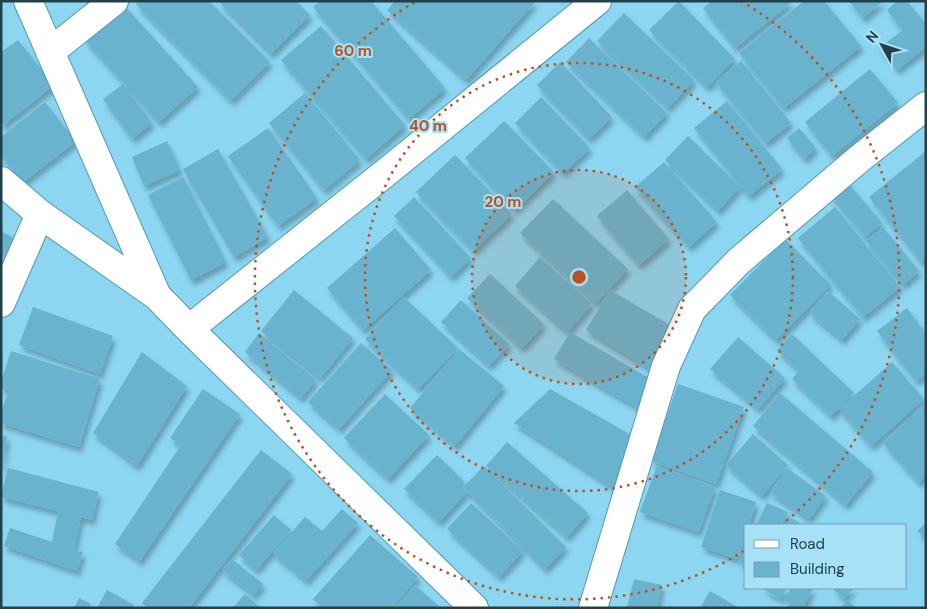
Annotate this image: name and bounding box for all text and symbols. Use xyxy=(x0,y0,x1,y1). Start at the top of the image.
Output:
north arrow xyxy=(857,20,907,70)
text: N xyxy=(862,27,882,46)
text: 60 m xyxy=(334,41,372,61)
text: 40 m xyxy=(409,116,447,136)
text: 20 m xyxy=(485,192,521,212)
centre of rings xyxy=(570,268,588,286)
legend xyxy=(744,524,907,589)
text: Road xyxy=(790,534,825,554)
text: Building xyxy=(790,559,845,579)

